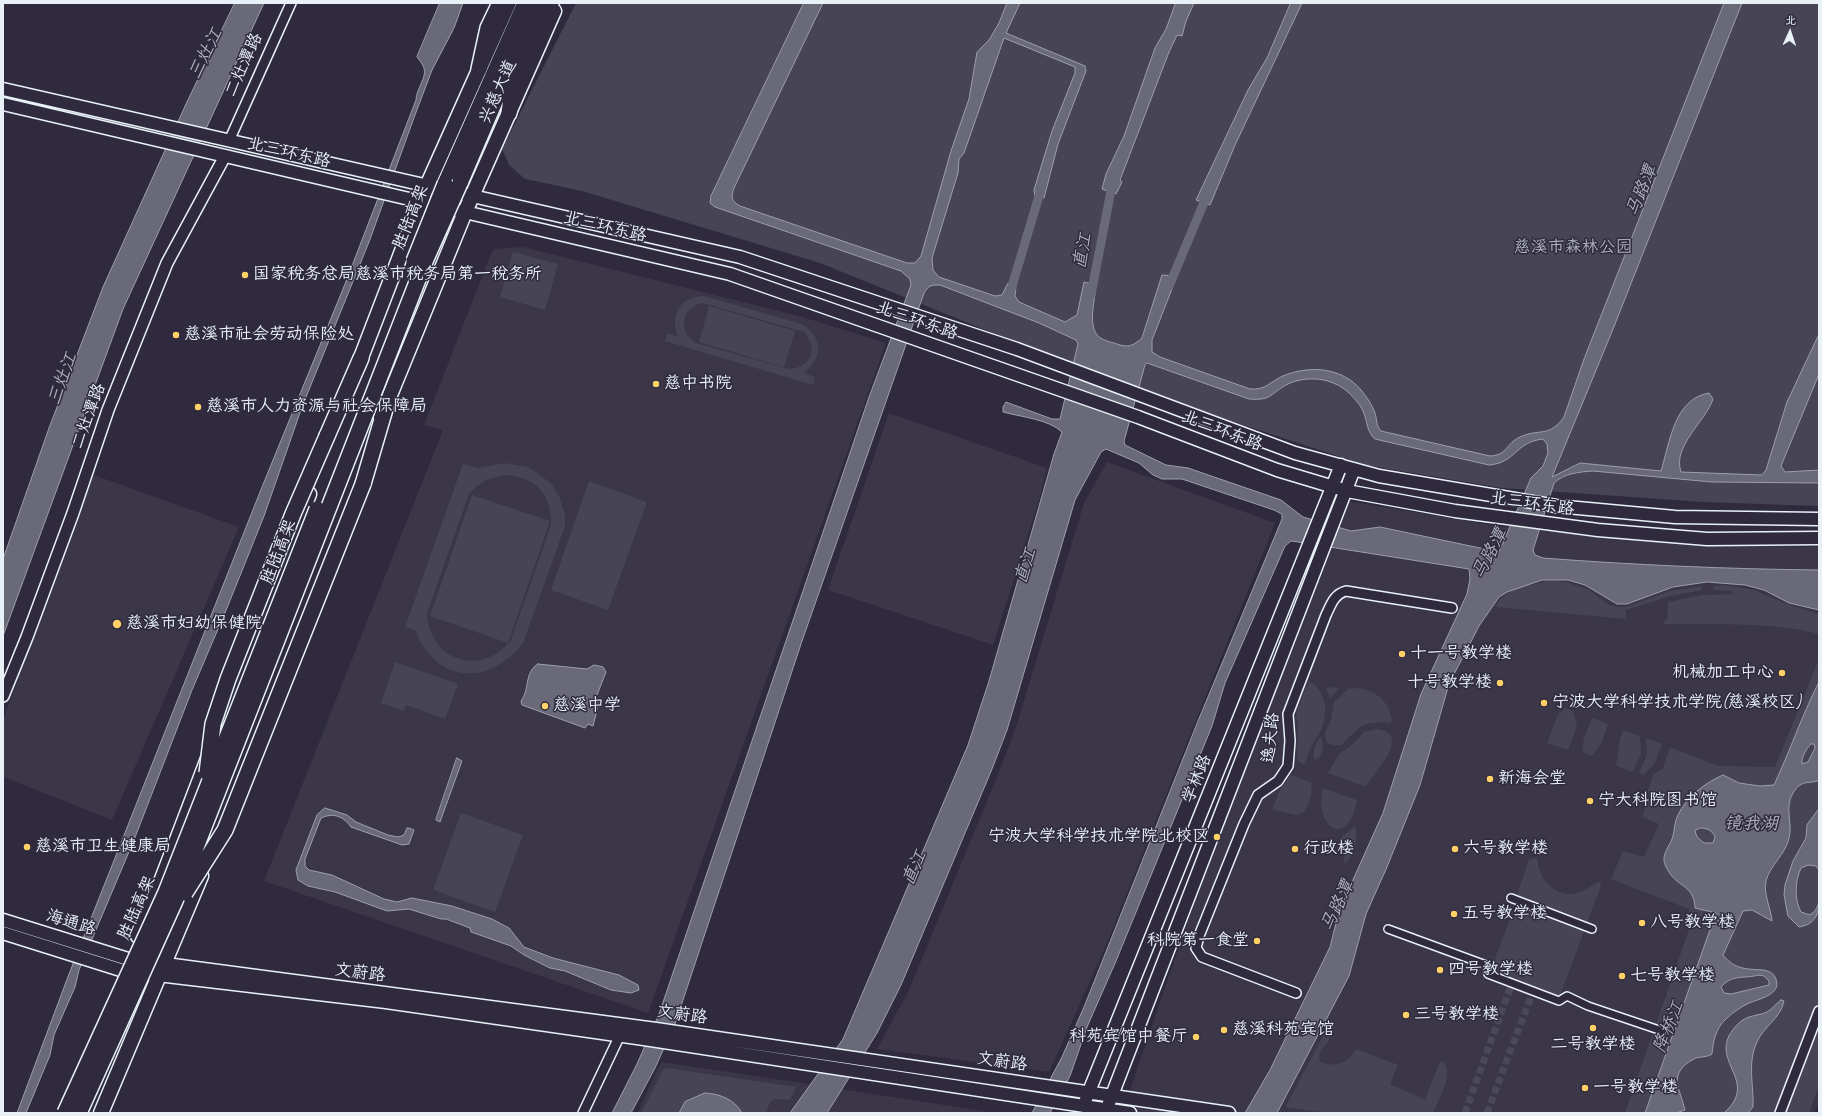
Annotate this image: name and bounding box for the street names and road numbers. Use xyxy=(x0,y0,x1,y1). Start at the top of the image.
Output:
street label: 二灶潭路 xyxy=(221,30,267,100)
street label: 兴慈大道 xyxy=(475,57,521,127)
street label: 北三环东路 xyxy=(245,134,333,172)
street label: 胜陆高架 xyxy=(389,182,433,252)
street label: 北三环东路 xyxy=(561,208,649,246)
street label: 北三环东路 xyxy=(873,298,961,344)
street label: 二灶潭路 xyxy=(68,381,110,451)
street label: 北三环东路 xyxy=(1179,406,1265,456)
street label: 北三环东路 xyxy=(1488,488,1576,520)
street label: 胜陆高架 xyxy=(257,517,301,587)
street label: 逸夫路 xyxy=(1258,712,1284,764)
street label: 学林路 xyxy=(1178,752,1216,806)
street label: 胜陆高架 xyxy=(114,873,160,943)
street label: 海通路 xyxy=(44,906,98,940)
street label: 文蔚路 xyxy=(333,960,387,986)
street label: 文蔚路 xyxy=(655,1001,709,1029)
street label: 文蔚路 xyxy=(975,1048,1029,1076)

